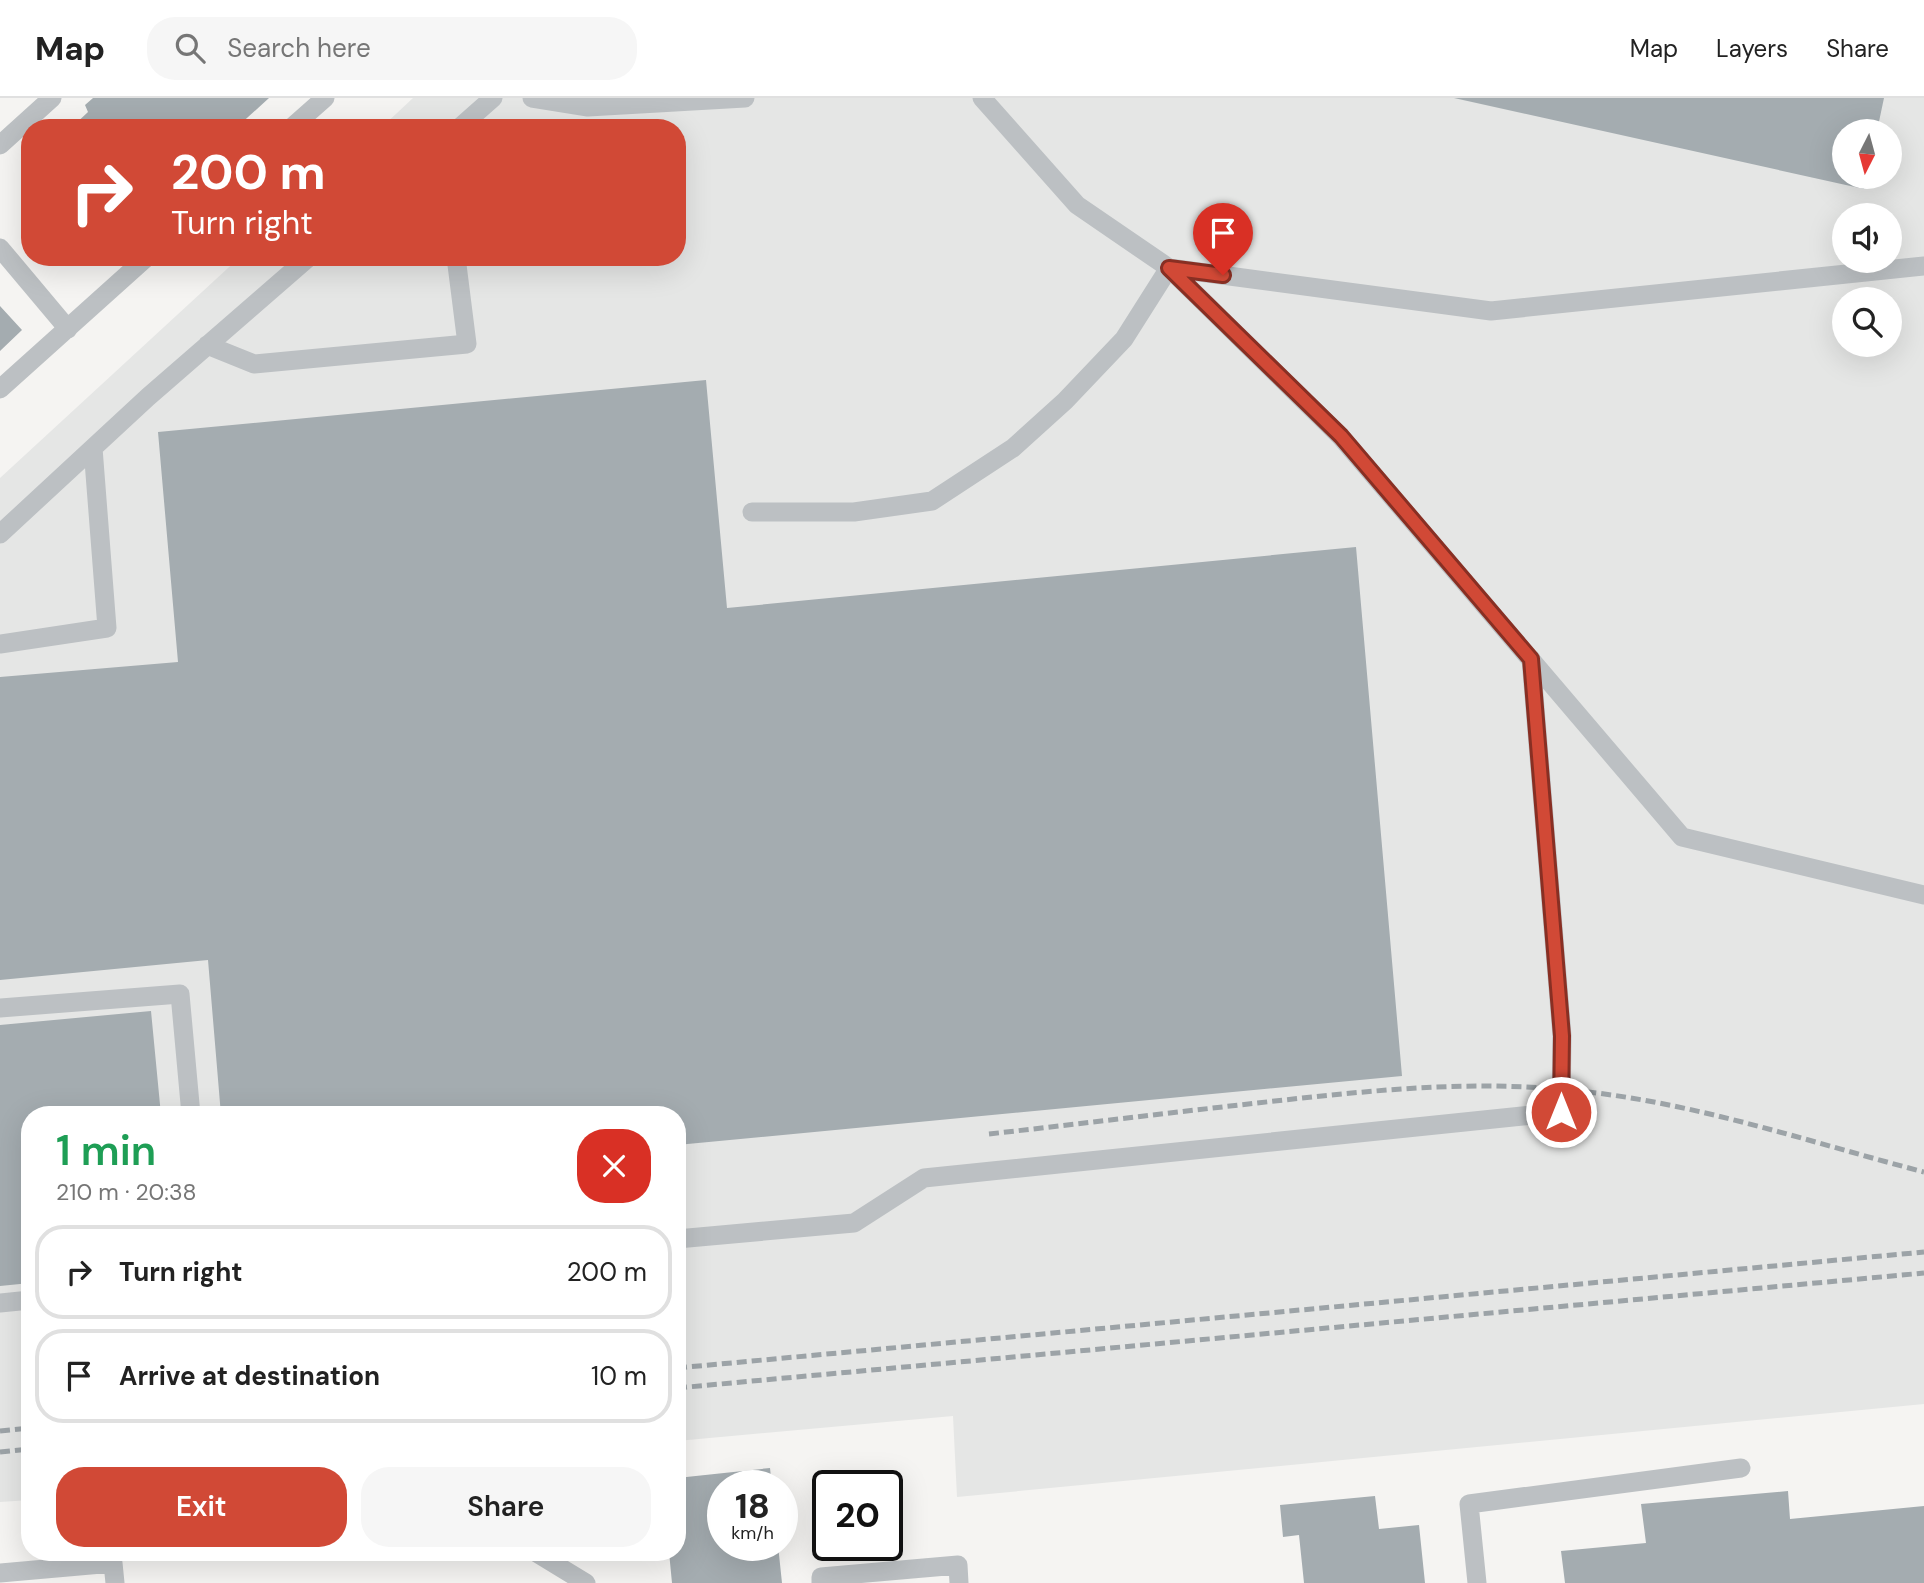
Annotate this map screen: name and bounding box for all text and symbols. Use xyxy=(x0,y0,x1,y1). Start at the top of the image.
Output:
search box xyxy=(147,17,637,80)
text: Map xyxy=(35,27,105,70)
icon: search xyxy=(171,29,209,67)
text: Search here xyxy=(227,31,371,65)
text: Map xyxy=(1630,33,1678,64)
text: Layers xyxy=(1716,33,1788,64)
text: Share xyxy=(1826,33,1889,64)
north arrow xyxy=(1832,119,1902,189)
map controls xyxy=(1832,119,1902,357)
text: 200 m xyxy=(171,140,326,204)
icon: right xyxy=(56,147,147,238)
text: Turn right xyxy=(171,202,313,244)
pin xyxy=(1193,203,1253,275)
button: sound xyxy=(1832,203,1902,273)
icon: arrive xyxy=(1204,214,1242,252)
button: search xyxy=(1832,287,1902,357)
position arrow xyxy=(1524,1075,1598,1149)
text: 1 min xyxy=(56,1123,156,1178)
button: close xyxy=(577,1129,651,1203)
text: 210 m · 20:38 xyxy=(56,1177,197,1207)
icon: right xyxy=(60,1253,98,1291)
text: Turn right xyxy=(119,1255,243,1289)
text: 200 m xyxy=(567,1255,647,1289)
icon: arrive xyxy=(60,1357,98,1395)
text: Arrive at destination xyxy=(119,1359,380,1393)
text: 10 m xyxy=(591,1359,647,1393)
button: Exit xyxy=(56,1467,347,1547)
button: Share xyxy=(361,1467,651,1547)
speed limit sign: 20 xyxy=(812,1470,903,1561)
text: 18 xyxy=(735,1483,770,1529)
text: km/h xyxy=(731,1521,774,1545)

